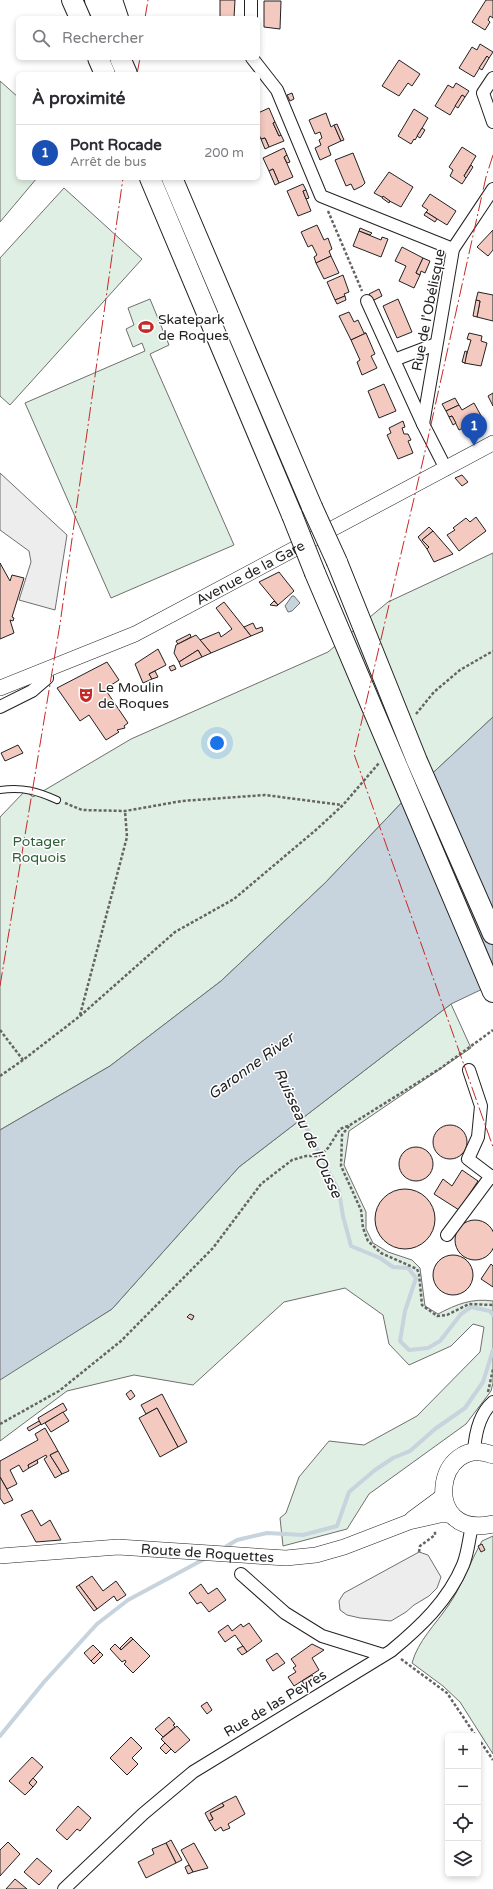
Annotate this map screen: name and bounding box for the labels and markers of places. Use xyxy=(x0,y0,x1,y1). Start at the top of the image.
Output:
place label: Skatepark de Roques xyxy=(158,311,229,344)
sports icon: Skatepark de Roques xyxy=(137,318,155,336)
pin: 1 xyxy=(461,413,487,446)
place label: Le Moulin de Roques xyxy=(98,679,169,712)
theatre icon: Le Moulin de Roques xyxy=(77,686,95,704)

